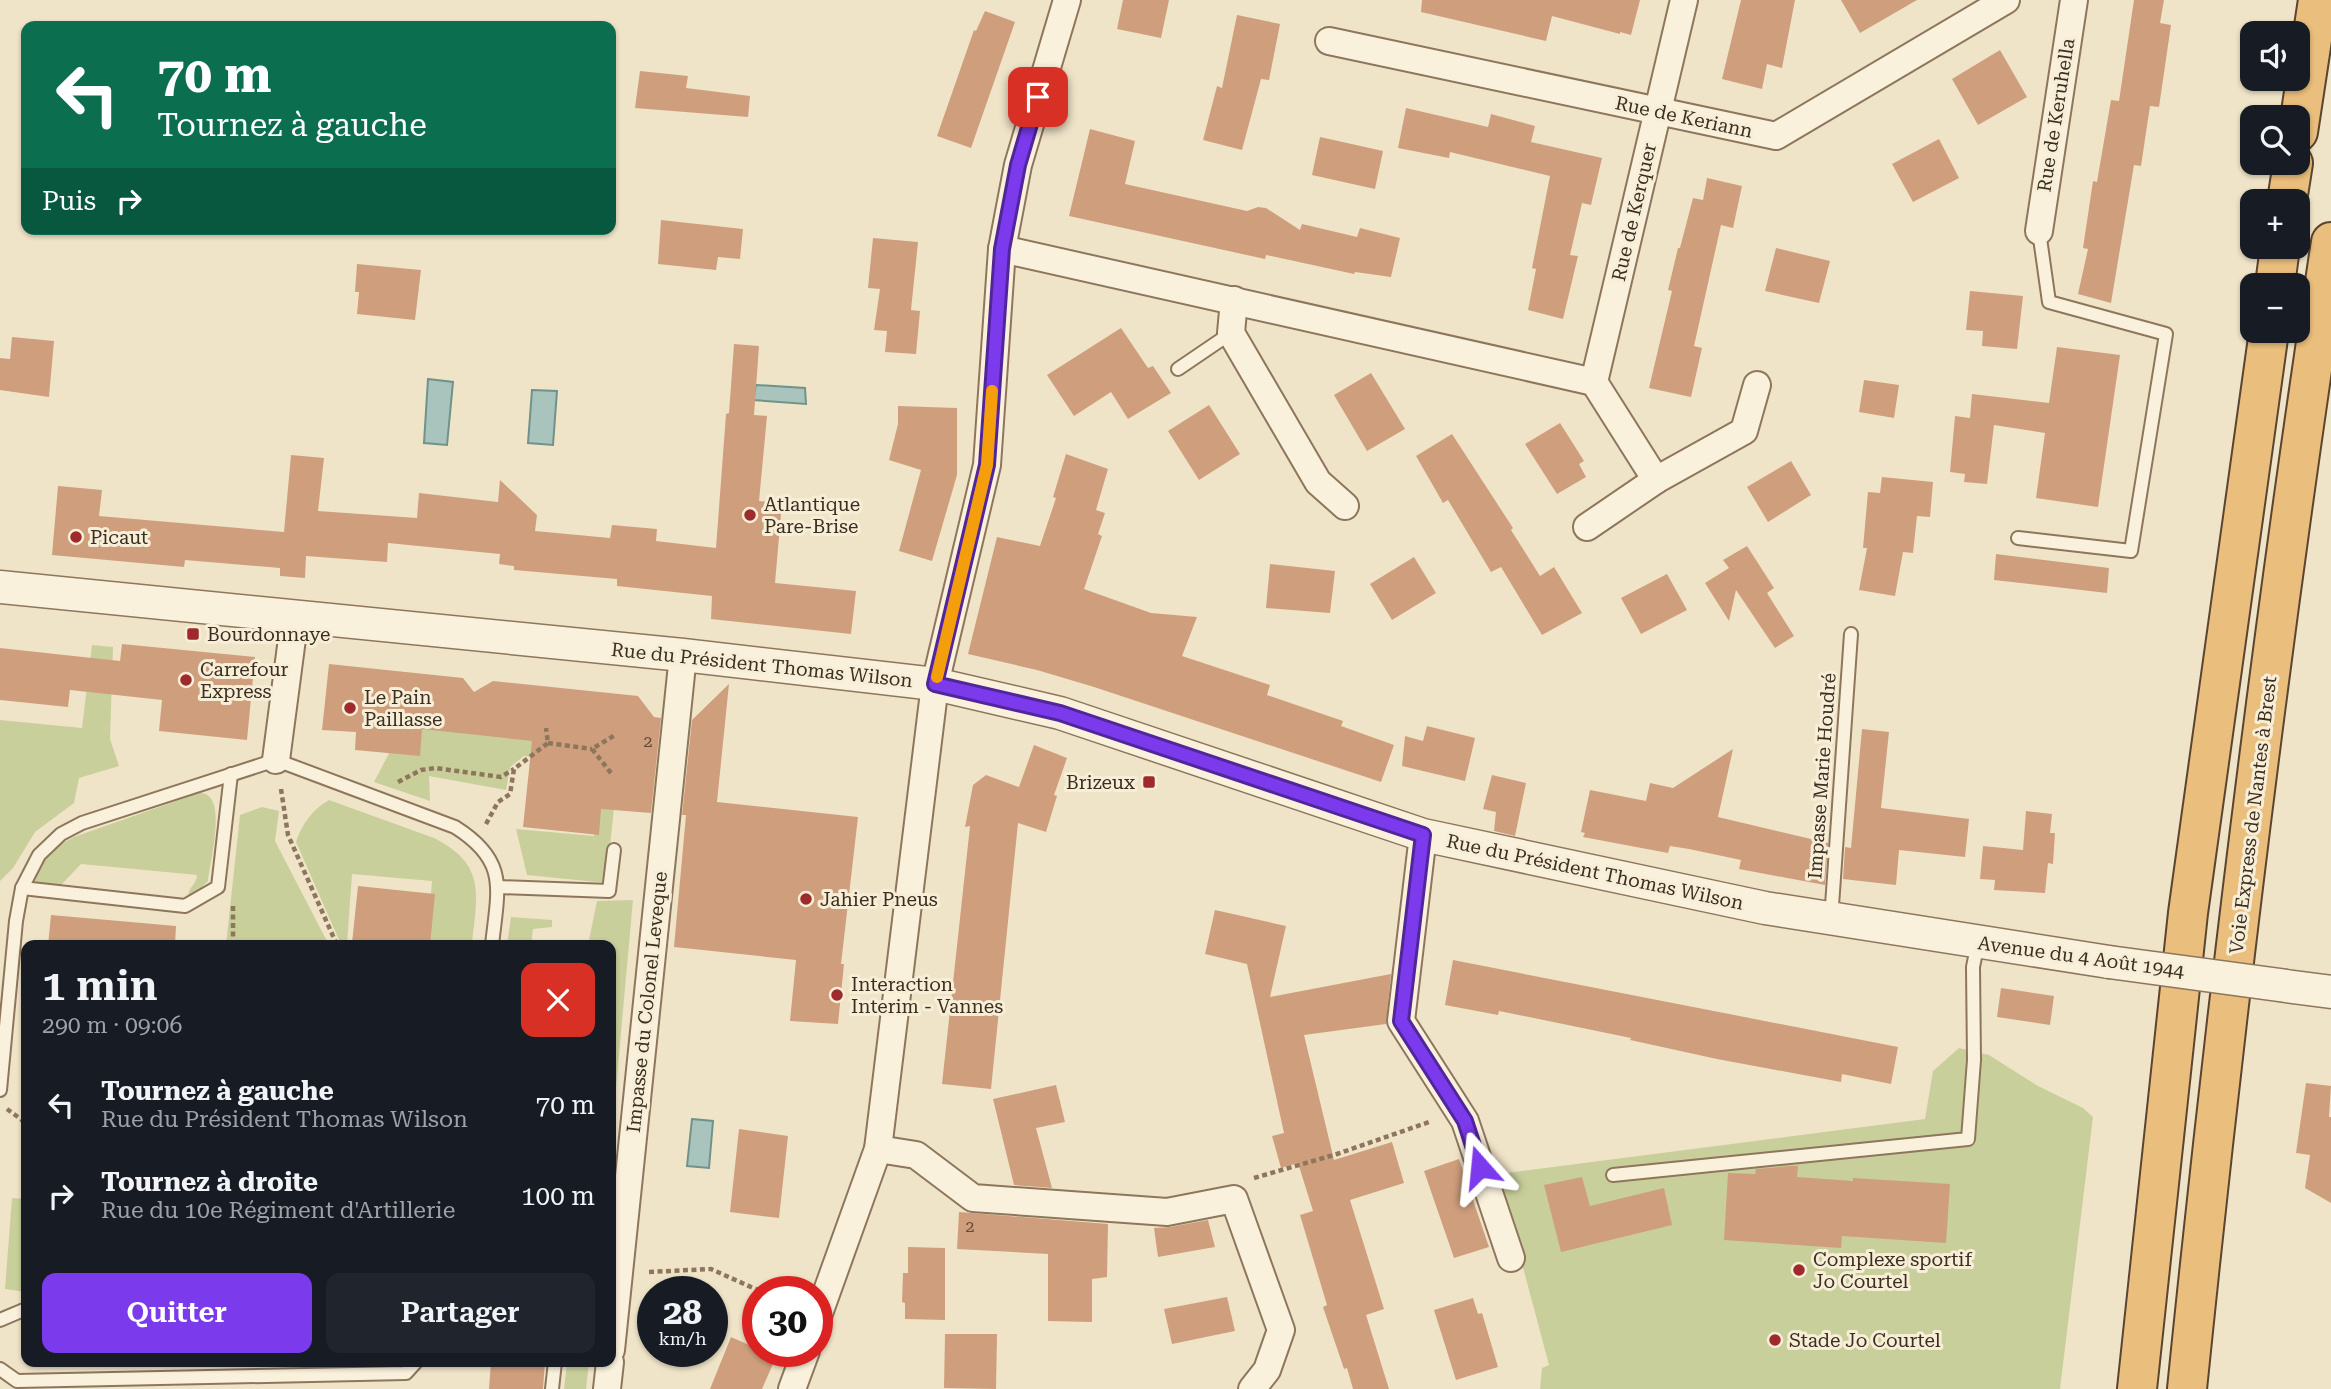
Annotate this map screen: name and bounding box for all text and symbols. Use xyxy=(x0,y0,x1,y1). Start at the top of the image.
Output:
map controls xyxy=(2240,21,2310,343)
button: sound xyxy=(2240,21,2310,91)
street label: Rue de Keruhella xyxy=(2032,36,2080,194)
text: 70 m xyxy=(157,47,272,104)
icon: left xyxy=(42,49,133,140)
pin xyxy=(1008,67,1068,127)
icon: arrive xyxy=(1019,78,1057,116)
street label: Rue de Keriann xyxy=(1613,91,1755,143)
button: search xyxy=(2240,105,2310,175)
text: Tournez à gauche xyxy=(157,106,427,144)
street label: Rue de Kerquer xyxy=(1607,141,1661,283)
icon: right xyxy=(110,182,148,220)
text: Puis xyxy=(42,186,96,216)
button: + xyxy=(2240,189,2310,259)
button: − xyxy=(2240,273,2310,343)
place label: Atlantique Pare-Brise xyxy=(764,493,860,538)
marker: Atlantique Pare-Brise xyxy=(742,507,758,523)
place label: Picaut xyxy=(90,526,148,549)
marker: Picaut xyxy=(68,529,84,545)
place label: Bourdonnaye xyxy=(207,623,330,646)
marker: Bourdonnaye xyxy=(185,626,201,642)
street label: Rue du Président Thomas Wilson xyxy=(610,638,914,692)
place label: Carrefour Express xyxy=(200,658,289,703)
marker: Carrefour Express xyxy=(178,672,194,688)
street label: Impasse Marie Houdré xyxy=(1803,672,1841,880)
street label: Voie Express de Nantes à Brest xyxy=(2225,675,2281,955)
place label: Le Pain Paillasse xyxy=(364,686,442,731)
marker: Le Pain Paillasse xyxy=(342,700,358,716)
house number: 2 xyxy=(644,732,653,751)
place label: Brizeux xyxy=(1066,771,1135,794)
marker: Brizeux xyxy=(1141,774,1157,790)
street label: Rue du Président Thomas Wilson xyxy=(1444,829,1746,915)
street label: Impasse du Colonel Leveque xyxy=(622,870,672,1134)
place label: Jahier Pneus xyxy=(820,888,938,911)
marker: Jahier Pneus xyxy=(798,891,814,907)
street label: Avenue du 4 Août 1944 xyxy=(1976,931,2186,983)
text: 1 min xyxy=(42,961,158,1010)
button: close xyxy=(521,963,595,1037)
place label: Interaction Interim - Vannes xyxy=(851,973,1003,1018)
marker: Interaction Interim - Vannes xyxy=(829,987,845,1003)
text: 290 m · 09:06 xyxy=(42,1012,182,1039)
text: Tournez à gauche xyxy=(101,1076,334,1106)
icon: left xyxy=(42,1086,80,1124)
text: 70 m xyxy=(536,1090,595,1120)
text: Rue du Président Thomas Wilson xyxy=(101,1106,468,1133)
position arrow xyxy=(1443,1130,1517,1204)
text: Tournez à droite xyxy=(101,1167,318,1197)
icon: right xyxy=(42,1177,80,1215)
text: 100 m xyxy=(521,1181,595,1211)
text: Rue du 10e Régiment d'Artillerie xyxy=(101,1197,455,1224)
house number: 2 xyxy=(966,1217,975,1236)
place label: Complexe sportif Jo Courtel xyxy=(1813,1248,1972,1293)
marker: Complexe sportif Jo Courtel xyxy=(1791,1262,1807,1278)
button: Quitter xyxy=(42,1273,312,1353)
button: Partager xyxy=(326,1273,595,1353)
speed limit sign: 30 xyxy=(742,1276,833,1367)
text: 28 xyxy=(663,1292,702,1333)
text: km/h xyxy=(658,1328,707,1349)
place label: Stade Jo Courtel xyxy=(1789,1329,1941,1352)
marker: Stade Jo Courtel xyxy=(1767,1332,1783,1348)

